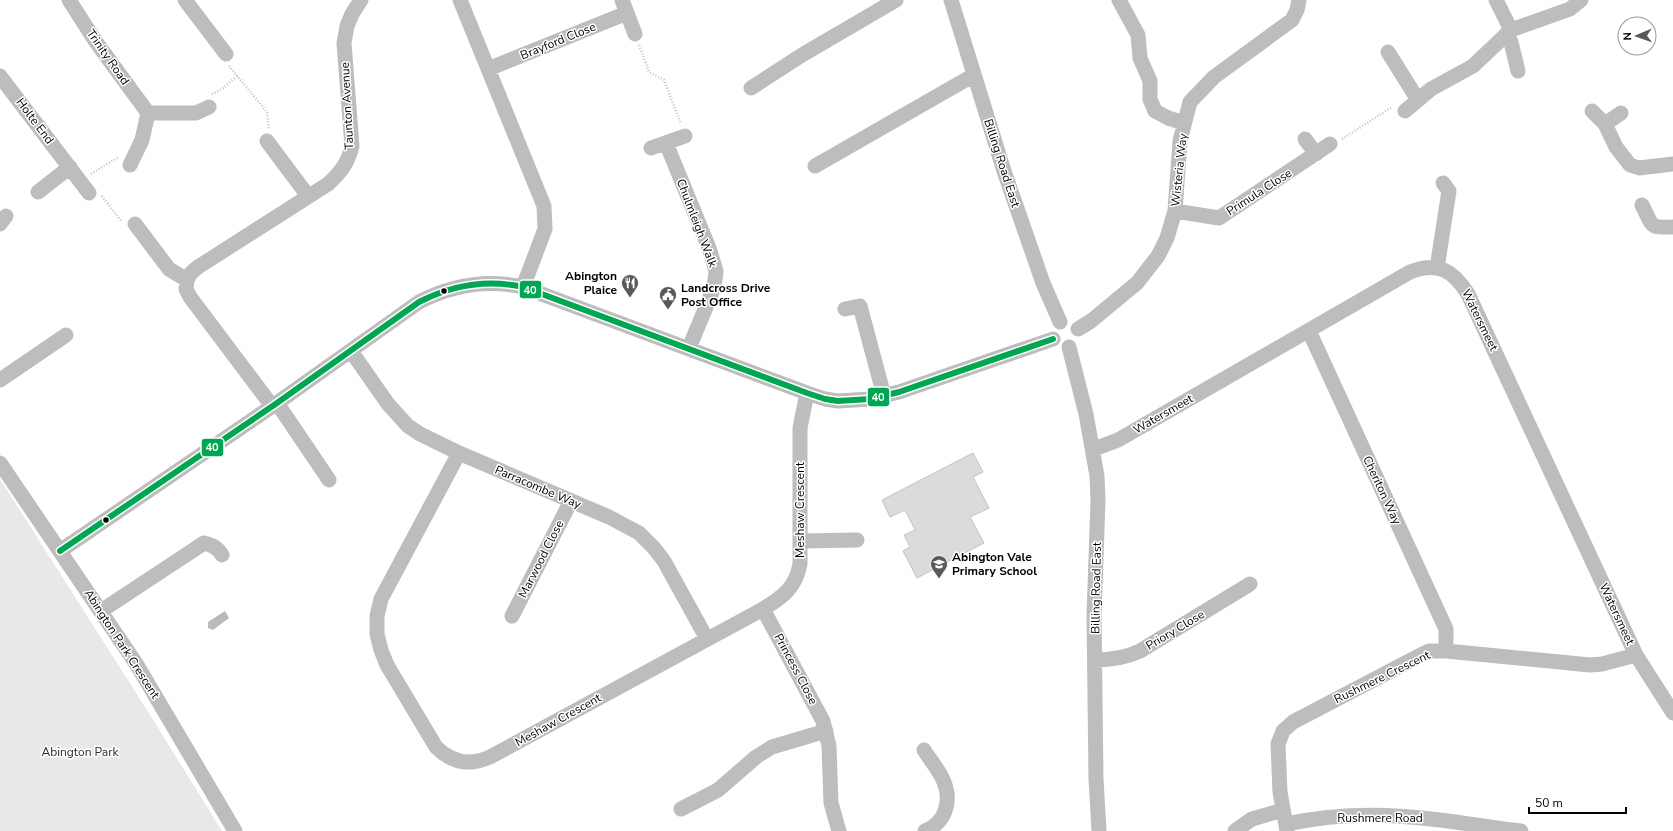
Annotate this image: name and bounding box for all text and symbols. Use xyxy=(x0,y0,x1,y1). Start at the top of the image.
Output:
north arrow xyxy=(1617,16,1657,56)
street label: Brayford Close xyxy=(518,19,598,63)
street label: Trinity Road xyxy=(83,26,133,88)
text: N xyxy=(1620,32,1635,41)
street label: Taunton Avenue xyxy=(337,62,357,150)
street label: Holte End xyxy=(12,95,58,147)
street label: Billing Road East xyxy=(980,117,1024,210)
street label: Wisteria Way xyxy=(1167,132,1191,208)
street label: Primula Close xyxy=(1223,165,1295,219)
street label: Chulmleigh Walk xyxy=(673,176,722,270)
place label: Abington Plaice xyxy=(565,268,617,298)
restaurant icon: Abington Plaice xyxy=(620,273,640,298)
line badge: 40 xyxy=(519,280,542,299)
place label: Landcross Drive Post Office xyxy=(681,280,771,310)
text: 40 xyxy=(523,283,537,298)
public building icon: Landcross Drive Post Office xyxy=(658,285,678,310)
unlabelled marker xyxy=(439,286,449,296)
street label: Watersmeet xyxy=(1458,287,1502,354)
line badge: 40 xyxy=(867,387,890,407)
text: 40 xyxy=(871,390,885,405)
street label: Watersmeet xyxy=(1130,390,1197,438)
line badge: 40 xyxy=(201,438,224,457)
text: 40 xyxy=(205,440,219,455)
street label: Cheriton Way xyxy=(1359,453,1405,528)
street label: Meshaw Crescent xyxy=(792,461,808,558)
street label: Parracombe Way xyxy=(492,462,584,513)
unlabelled marker xyxy=(101,515,111,525)
street label: Marwood Close xyxy=(515,517,567,601)
street label: Billing Road East xyxy=(1087,541,1105,634)
place label: Abington Vale Primary School xyxy=(952,549,1037,579)
school or university icon: Abington Vale Primary School xyxy=(929,554,949,579)
street label: Watersmeet xyxy=(1596,580,1639,648)
street label: Abington Park Crescent xyxy=(81,586,164,702)
street label: Priory Close xyxy=(1143,606,1207,654)
street label: Princess Close xyxy=(771,631,821,707)
street label: Rushmere Crescent xyxy=(1331,646,1433,707)
street label: Meshaw Crescent xyxy=(512,689,605,750)
park label: Abington Park xyxy=(41,744,120,760)
scale bar xyxy=(1529,789,1626,815)
text: 50 m xyxy=(1535,795,1563,811)
street label: Rushmere Road xyxy=(1337,810,1423,826)

